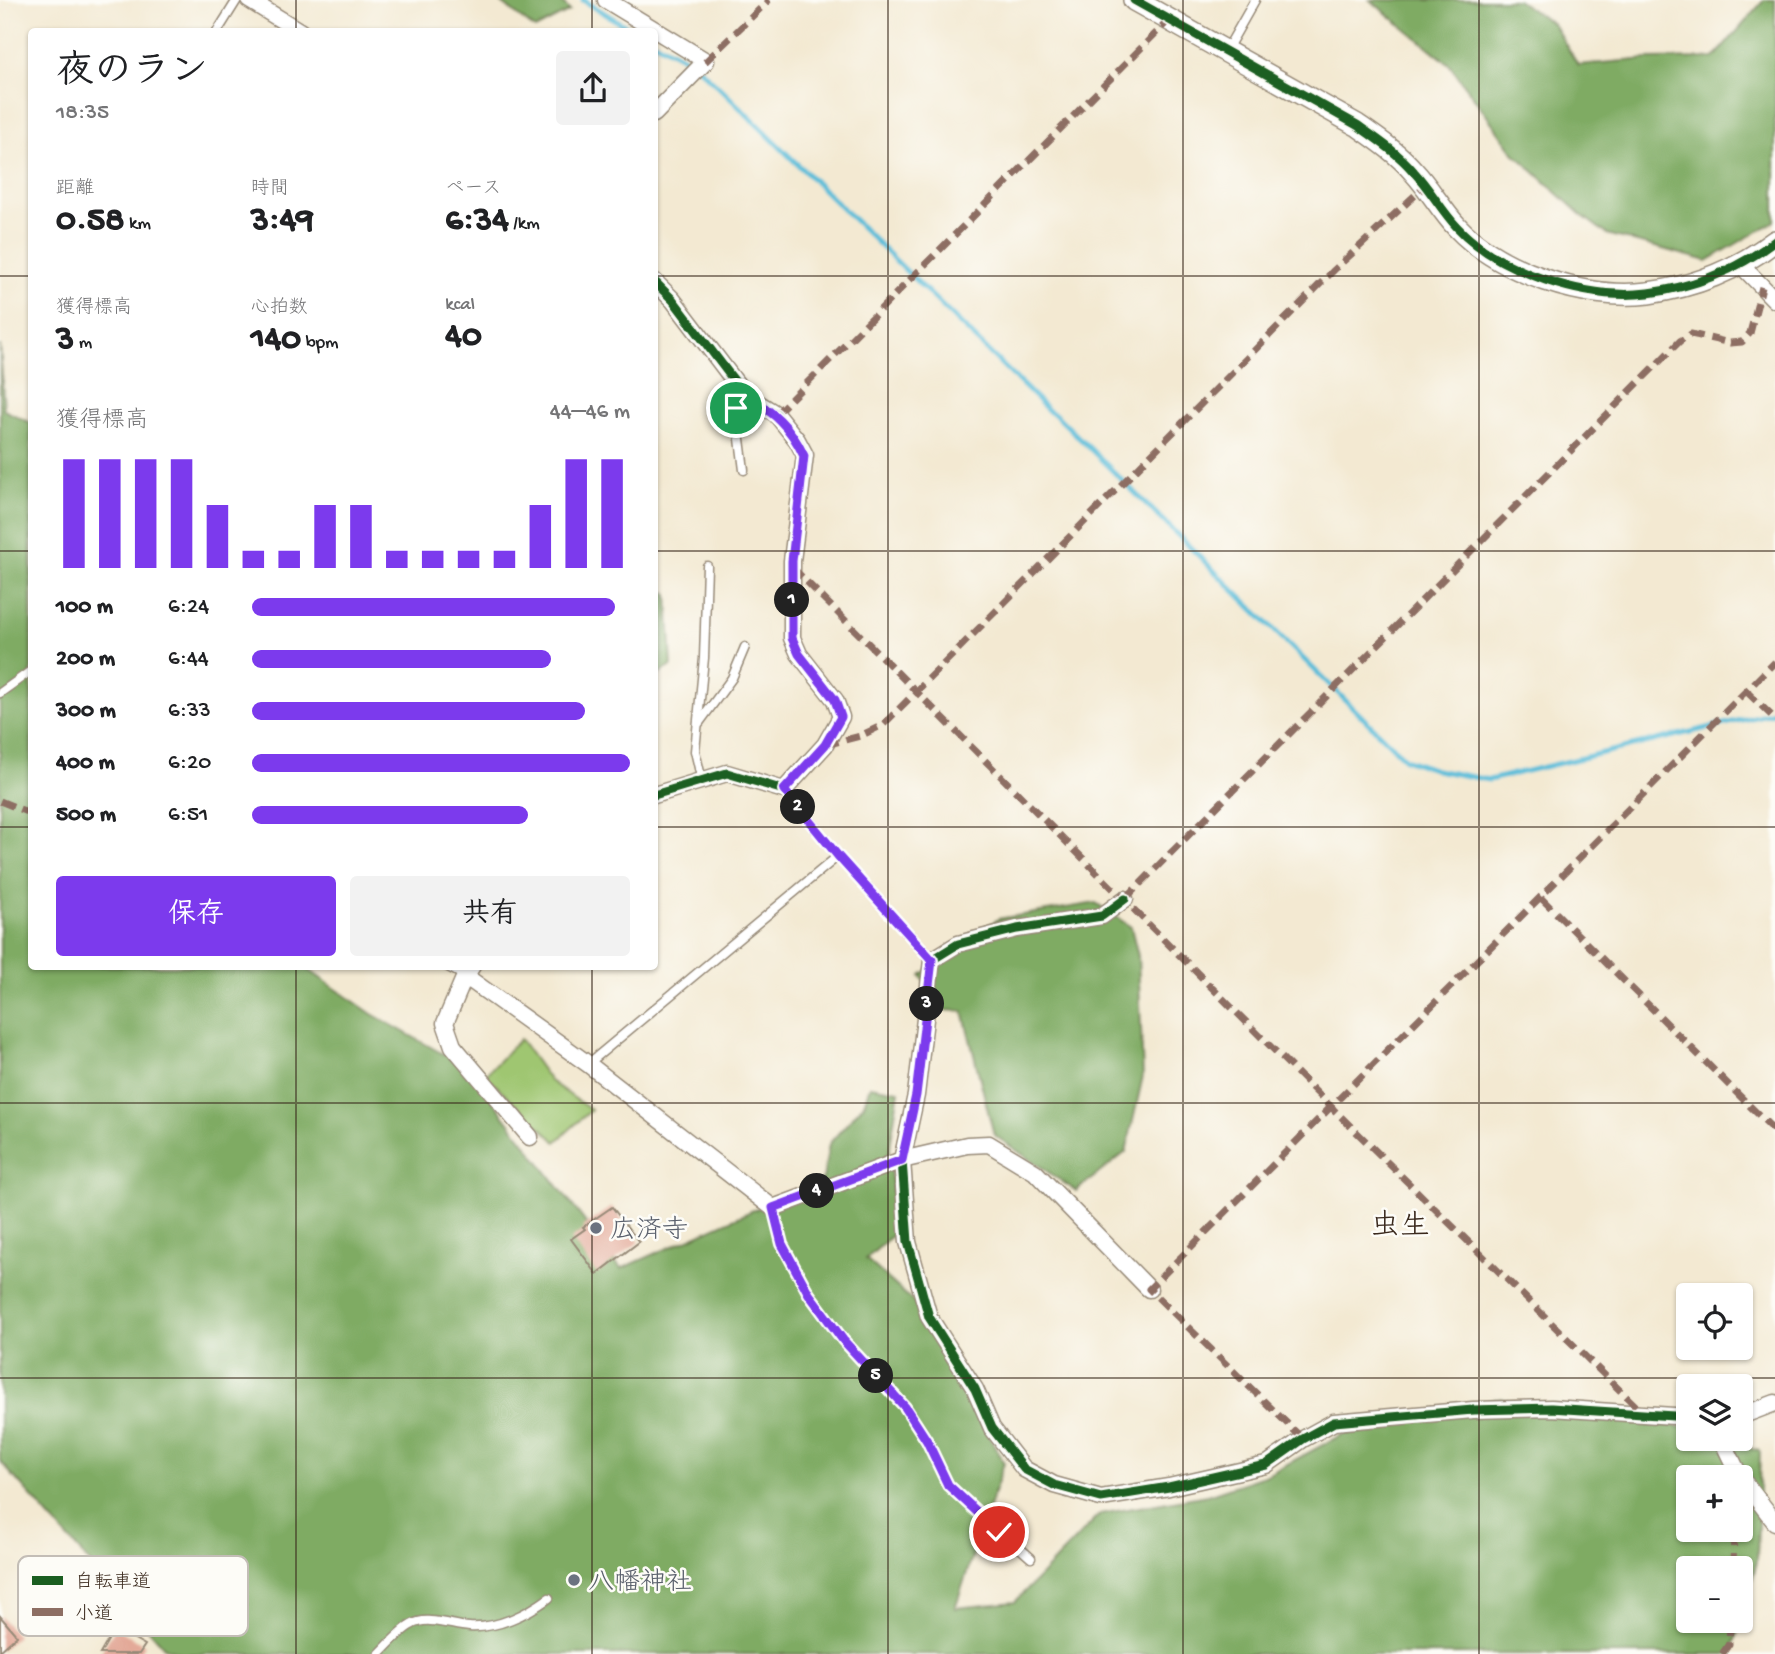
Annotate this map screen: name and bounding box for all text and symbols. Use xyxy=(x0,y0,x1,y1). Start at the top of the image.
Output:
button: share xyxy=(556,51,630,125)
text: 夜のラン xyxy=(56,52,208,96)
text: 18:35 xyxy=(56,100,109,127)
text: 距離 xyxy=(56,178,94,201)
text: 時間 xyxy=(251,178,289,201)
text: ペース xyxy=(445,178,501,201)
text: 0.58 xyxy=(56,201,124,242)
text: 3:49 xyxy=(251,201,314,242)
text: 6:34 xyxy=(445,201,509,242)
text: km xyxy=(124,213,151,236)
text: /km xyxy=(509,213,540,236)
text: kcal xyxy=(445,294,475,317)
text: 獲得標高 xyxy=(56,297,132,320)
text: 心拍数 xyxy=(251,297,308,320)
text: 40 xyxy=(445,317,482,358)
text: 3 xyxy=(56,320,74,361)
text: 140 xyxy=(251,320,301,361)
text: m xyxy=(74,332,92,355)
text: bpm xyxy=(301,332,339,355)
pin xyxy=(706,378,766,438)
icon: arrive xyxy=(717,389,755,427)
text: 44–46 m xyxy=(550,399,630,426)
text: 獲得標高 xyxy=(56,408,148,435)
pin: 1 xyxy=(774,582,810,618)
text: 1 xyxy=(788,588,795,611)
text: 100 m xyxy=(56,594,113,621)
text: 6:24 xyxy=(168,594,209,621)
text: 200 m xyxy=(56,646,115,673)
text: 6:44 xyxy=(168,646,209,673)
text: 300 m xyxy=(56,698,116,725)
text: 6:33 xyxy=(168,698,211,725)
text: 400 m xyxy=(56,750,115,777)
text: 6:20 xyxy=(168,750,211,777)
pin: 2 xyxy=(780,790,816,824)
text: 2 xyxy=(793,795,802,818)
text: 500 m xyxy=(56,802,116,829)
text: 6:51 xyxy=(168,802,208,829)
button: 保存 xyxy=(56,876,336,956)
button: 共有 xyxy=(350,876,630,956)
pin: 3 xyxy=(909,986,944,1021)
text: 3 xyxy=(922,992,931,1015)
pin: 4 xyxy=(800,1174,834,1208)
text: 4 xyxy=(812,1179,821,1202)
district label: 虫生 xyxy=(1370,1209,1430,1246)
place label: 広済寺 xyxy=(610,1215,688,1248)
marker: 広済寺 xyxy=(588,1220,604,1236)
map controls xyxy=(1676,1283,1753,1633)
button: locate xyxy=(1676,1283,1753,1360)
pin: 5 xyxy=(858,1358,894,1394)
text: 5 xyxy=(871,1364,881,1387)
button: layers xyxy=(1676,1374,1753,1451)
button: + xyxy=(1676,1465,1753,1542)
pin xyxy=(969,1502,1029,1562)
icon: check xyxy=(980,1513,1018,1551)
legend xyxy=(18,1556,248,1636)
button: − xyxy=(1676,1556,1753,1633)
place label: 八幡神社 xyxy=(588,1568,692,1600)
text: 自転車道 xyxy=(75,1571,151,1595)
marker: 八幡神社 xyxy=(566,1572,582,1588)
text: 小道 xyxy=(75,1603,113,1627)

